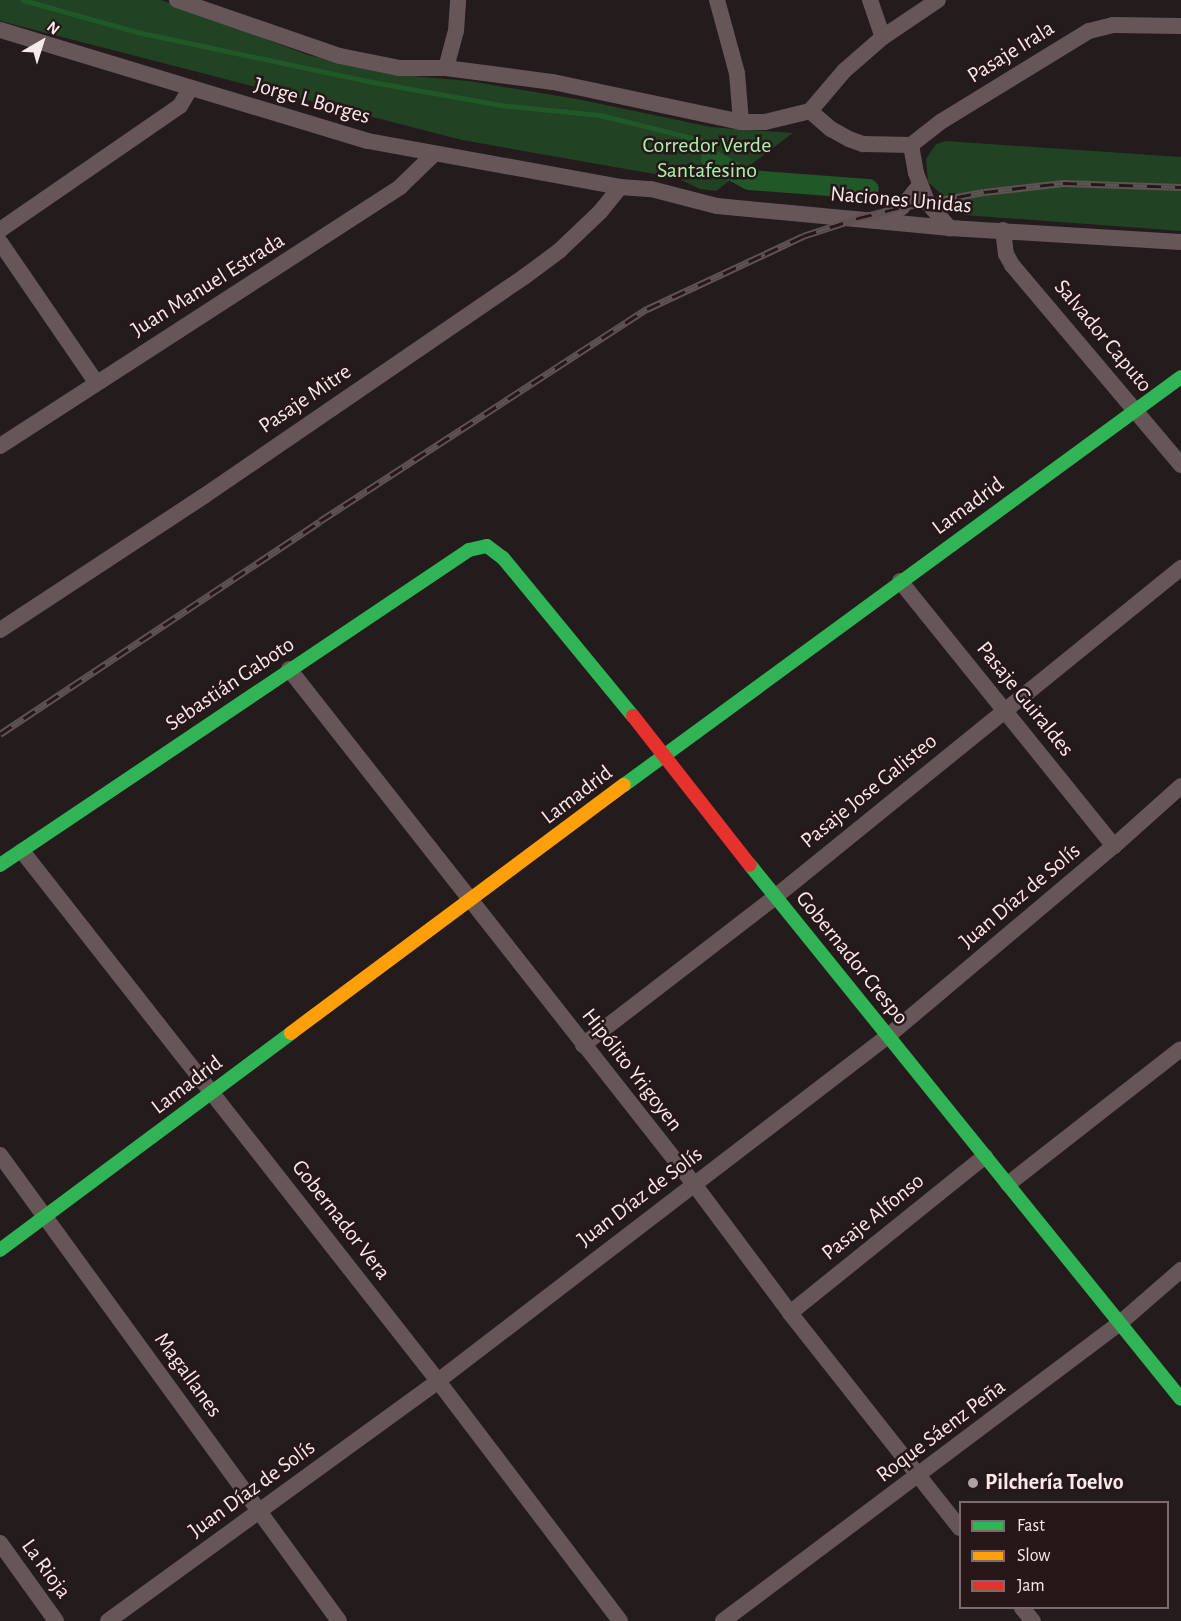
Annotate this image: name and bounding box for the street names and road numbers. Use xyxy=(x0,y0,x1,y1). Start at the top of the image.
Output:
street label: Pasaje Irala xyxy=(963,15,1059,89)
street label: Jorge L Borges xyxy=(251,72,373,130)
street label: Naciones Unidas xyxy=(829,181,973,219)
street label: Juan Manuel Estrada xyxy=(126,227,290,343)
street label: Salvador Caputo xyxy=(1048,274,1158,398)
street label: Pasaje Mitre xyxy=(254,358,356,440)
street label: Lamadrid xyxy=(927,471,1009,541)
street label: Sebastián Gaboto xyxy=(161,631,299,737)
street label: Pasaje Guiraldes xyxy=(971,636,1079,762)
street label: Pasaje Jose Galisteo xyxy=(796,728,942,854)
street label: Lamadrid xyxy=(536,760,618,830)
street label: Juan Díaz de Solís xyxy=(954,838,1086,954)
street label: Gobernador Crespo xyxy=(790,886,914,1030)
street label: Hipólito Yrigoyen xyxy=(576,1003,688,1137)
street label: Lamadrid xyxy=(146,1050,228,1120)
street label: Juan Díaz de Solís xyxy=(572,1141,708,1253)
street label: Gobernador Vera xyxy=(286,1155,396,1285)
street label: Pasaje Alfonso xyxy=(816,1168,930,1266)
street label: Magallanes xyxy=(148,1327,228,1423)
street label: Roque Sáenz Peña xyxy=(871,1374,1011,1488)
street label: Juan Díaz de Solís xyxy=(184,1434,320,1544)
street label: La Rioja xyxy=(16,1534,76,1604)

